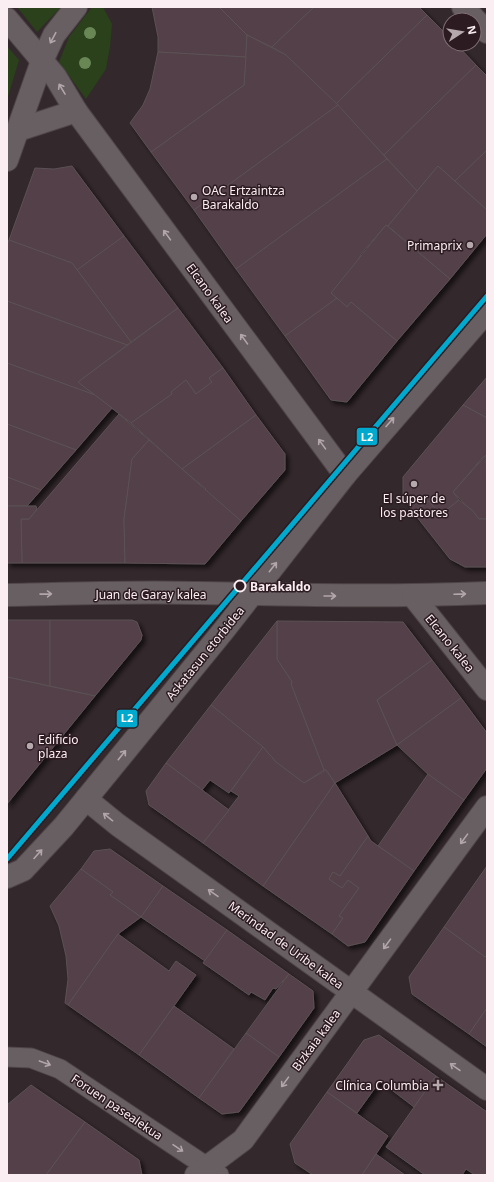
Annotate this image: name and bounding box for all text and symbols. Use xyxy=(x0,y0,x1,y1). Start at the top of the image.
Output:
north arrow xyxy=(442,12,482,52)
text: N xyxy=(464,24,481,36)
one-way arrow xyxy=(48,32,56,44)
one-way arrow xyxy=(58,83,66,95)
place label: OAC Ertzaintza Barakaldo xyxy=(202,182,285,213)
marker: OAC Ertzaintza Barakaldo xyxy=(189,192,199,202)
one-way arrow xyxy=(163,229,171,240)
place label: Primaprix xyxy=(407,237,463,254)
marker: Primaprix xyxy=(465,240,475,250)
street label: Elcano kalea xyxy=(183,260,237,326)
one-way arrow xyxy=(240,334,249,345)
one-way arrow xyxy=(386,417,395,427)
line badge: L2 xyxy=(356,427,378,446)
text: L2 xyxy=(361,429,373,444)
one-way arrow xyxy=(317,438,326,449)
marker: El súper de los pastores xyxy=(409,479,419,489)
place label: El súper de los pastores xyxy=(380,490,448,521)
one-way arrow xyxy=(269,561,278,572)
place label: Barakaldo xyxy=(250,578,311,595)
marker: Barakaldo xyxy=(233,579,247,593)
street label: Juan de Garay kalea xyxy=(94,586,207,603)
one-way arrow xyxy=(39,590,52,598)
one-way arrow xyxy=(453,591,466,598)
one-way arrow xyxy=(323,592,336,600)
street label: Askatasun etorbidea xyxy=(162,603,248,703)
street label: Elcano kalea xyxy=(421,611,479,675)
line badge: L2 xyxy=(116,709,138,728)
text: L2 xyxy=(121,710,133,725)
place label: Edificio plaza xyxy=(38,731,79,762)
marker: Edificio plaza xyxy=(25,741,35,751)
one-way arrow xyxy=(118,750,126,761)
one-way arrow xyxy=(102,812,113,821)
one-way arrow xyxy=(460,833,468,844)
one-way arrow xyxy=(33,849,42,859)
one-way arrow xyxy=(208,889,219,897)
street label: Merindad de Uribe kalea xyxy=(225,897,347,993)
one-way arrow xyxy=(383,938,391,949)
street label: Bizkaia kalea xyxy=(288,1006,344,1074)
one-way arrow xyxy=(39,1059,51,1067)
one-way arrow xyxy=(450,1063,461,1071)
street label: Foruen pasealekua xyxy=(68,1070,166,1144)
one-way arrow xyxy=(281,1077,290,1088)
place label: Clínica Columbia xyxy=(335,1077,429,1094)
marker: Clínica Columbia xyxy=(432,1079,444,1091)
one-way arrow xyxy=(172,1144,183,1152)

